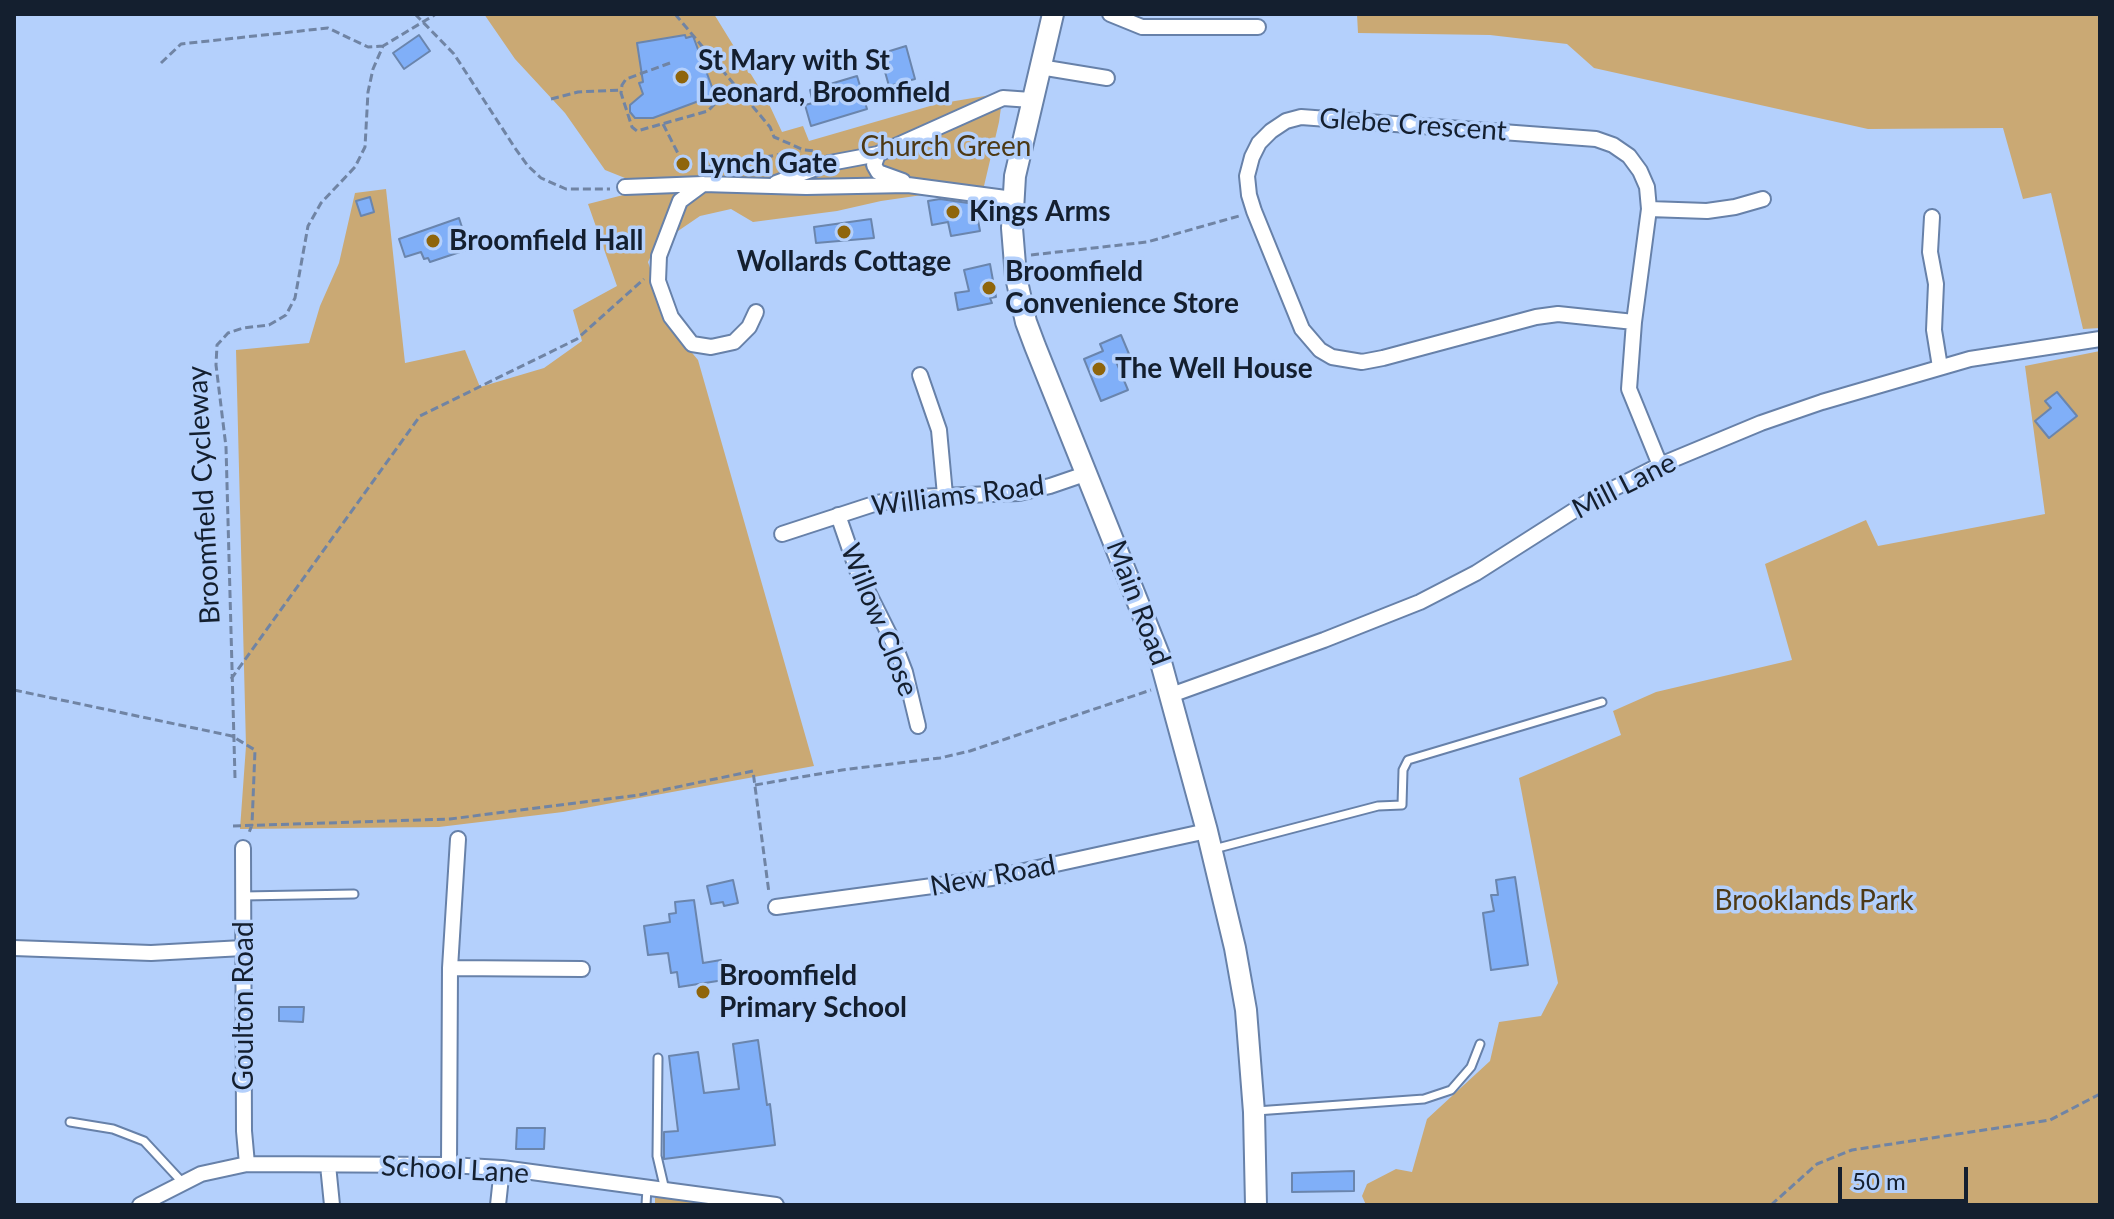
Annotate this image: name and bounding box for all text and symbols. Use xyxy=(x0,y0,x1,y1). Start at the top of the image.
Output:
place label: St Mary with St Leonard, Broomfield xyxy=(698,44,950,110)
marker: St Mary with St Leonard, Broomfield xyxy=(673,68,691,86)
street label: Glebe Crescent xyxy=(1318,102,1508,148)
park label: Church Green xyxy=(861,130,1031,164)
place label: Lynch Gate xyxy=(699,147,837,181)
marker: Lynch Gate xyxy=(674,155,692,173)
place label: Kings Arms xyxy=(969,195,1111,229)
marker: Kings Arms xyxy=(944,203,962,221)
marker: Wollards Cottage xyxy=(835,223,853,241)
place label: Broomfield Hall xyxy=(449,224,643,258)
marker: Broomfield Hall xyxy=(424,232,442,250)
place label: Wollards Cottage xyxy=(737,245,951,279)
place label: Broomfield Convenience Store xyxy=(1005,255,1239,321)
marker: Broomfield Convenience Store xyxy=(980,279,998,297)
place label: The Well House xyxy=(1115,352,1313,386)
marker: The Well House xyxy=(1090,360,1108,378)
street label: Broomfield Cycleway xyxy=(180,365,228,625)
street label: Mill Lane xyxy=(1567,446,1681,526)
street label: Williams Road xyxy=(870,469,1046,523)
street label: Main Road xyxy=(1099,536,1177,670)
street label: Willow Close xyxy=(833,539,925,701)
street label: New Road xyxy=(928,848,1058,904)
park label: Brooklands Park xyxy=(1714,884,1914,918)
street label: Goulton Road xyxy=(227,921,261,1091)
place label: Broomfield Primary School xyxy=(719,959,907,1025)
marker: Broomfield Primary School xyxy=(694,983,712,1001)
street label: School Lane xyxy=(380,1149,530,1191)
scale bar xyxy=(1842,1151,1972,1201)
text: 50 m xyxy=(1852,1166,1906,1195)

